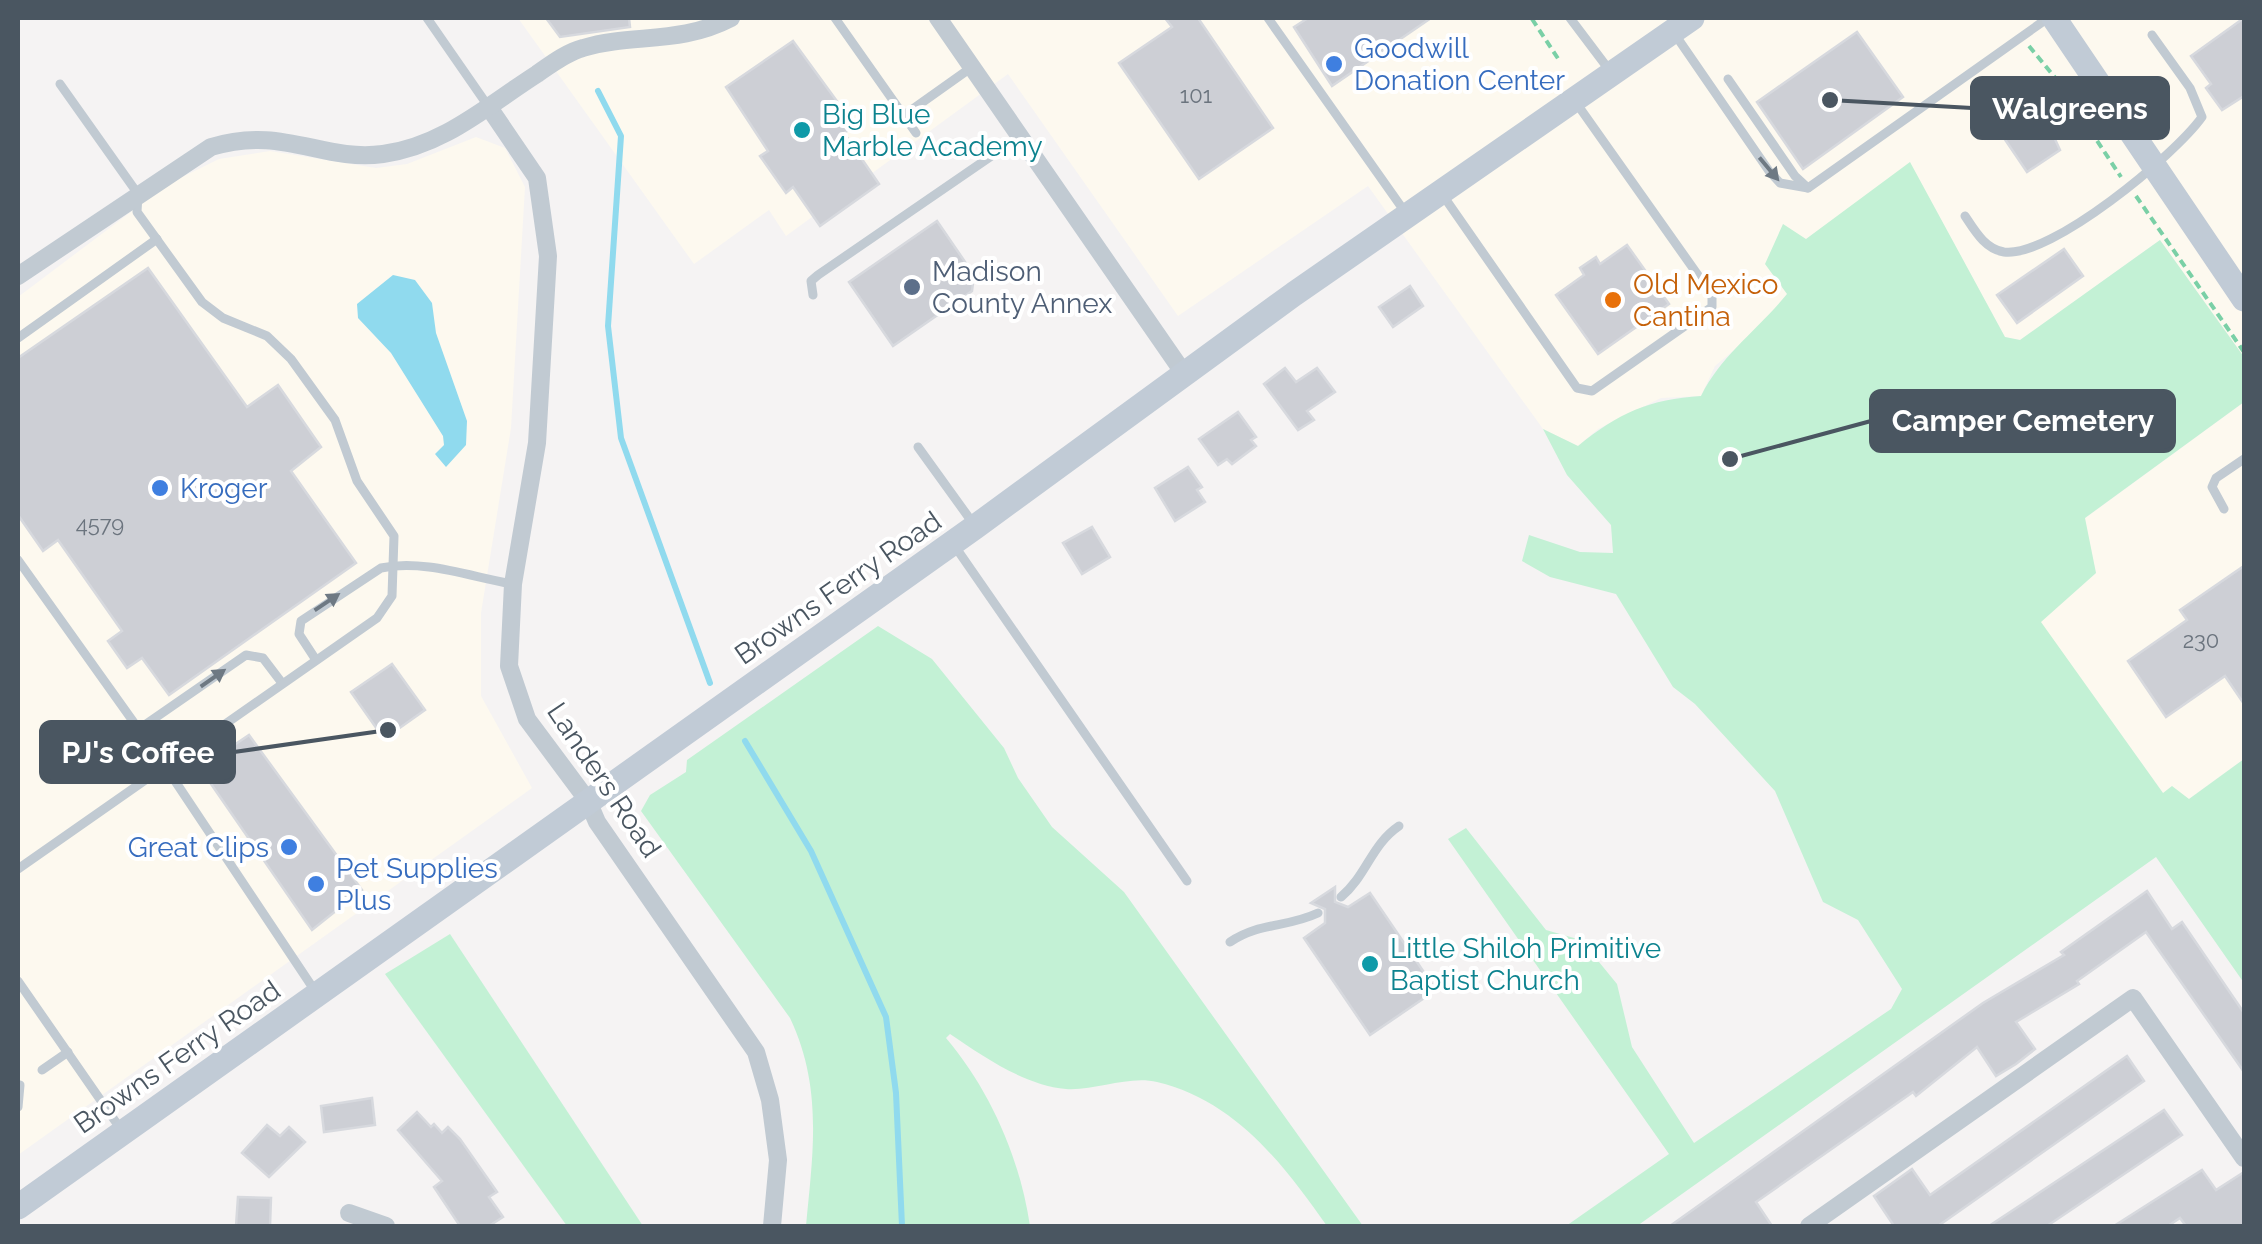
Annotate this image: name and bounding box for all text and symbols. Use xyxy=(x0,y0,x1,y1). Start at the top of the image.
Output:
place label: Goodwill Donation Center xyxy=(1354,32,1565,97)
marker: Goodwill Donation Center xyxy=(1323,53,1345,75)
callout: Walgreens xyxy=(1972,78,2168,138)
house number: 101 xyxy=(1180,82,1212,108)
text: Walgreens xyxy=(1992,91,2148,126)
place label: Big Blue Marble Academy xyxy=(822,98,1043,163)
marker: Big Blue Marble Academy xyxy=(791,119,813,141)
one-way arrow xyxy=(1758,156,1780,181)
place label: Madison County Annex xyxy=(932,255,1112,320)
place label: Old Mexico Cantina xyxy=(1633,268,1779,333)
marker: Madison County Annex xyxy=(901,276,923,298)
marker: Old Mexico Cantina xyxy=(1602,289,1624,311)
callout: Camper Cemetery xyxy=(1871,391,2174,451)
text: Camper Cemetery xyxy=(1892,403,2155,438)
place label: Kroger xyxy=(180,472,268,505)
marker: Kroger xyxy=(149,477,171,499)
street label: Browns Ferry Road xyxy=(728,504,948,672)
house number: 4579 xyxy=(76,511,124,537)
one-way arrow xyxy=(314,593,341,611)
house number: 230 xyxy=(2183,627,2219,653)
one-way arrow xyxy=(199,669,226,688)
street label: Landers Road xyxy=(540,696,668,864)
callout: PJ's Coffee xyxy=(41,722,234,782)
text: PJ's Coffee xyxy=(61,735,215,770)
place label: Great Clips xyxy=(128,831,269,864)
marker: Great Clips xyxy=(278,836,300,858)
place label: Pet Supplies Plus xyxy=(336,852,498,917)
marker: Pet Supplies Plus xyxy=(305,873,327,895)
place label: Little Shiloh Primitive Baptist Church xyxy=(1390,932,1661,997)
marker: Little Shiloh Primitive Baptist Church xyxy=(1359,953,1381,975)
street label: Browns Ferry Road xyxy=(67,973,287,1141)

